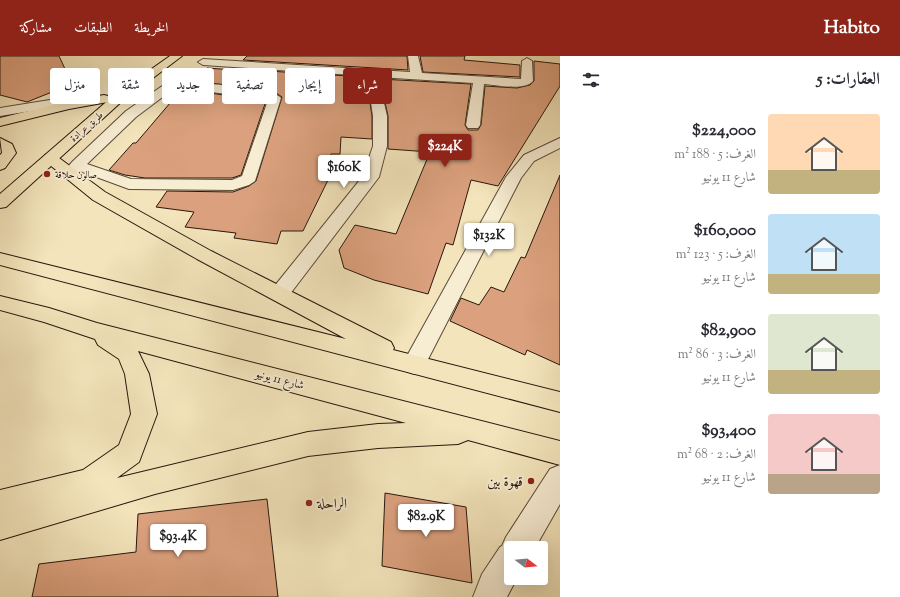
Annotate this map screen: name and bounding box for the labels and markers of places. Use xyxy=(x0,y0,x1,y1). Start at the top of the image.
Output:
pin: $224K xyxy=(417,134,473,168)
pin: $160K xyxy=(316,155,372,189)
place label: صالون حلاقة xyxy=(55,168,97,183)
marker: صالون حلاقة xyxy=(42,169,52,179)
pin: $132K xyxy=(461,223,517,257)
place label: قهوة بين xyxy=(487,473,523,493)
marker: قهوة بين xyxy=(526,476,536,486)
place label: الراحلة xyxy=(316,495,347,515)
marker: الراحلة xyxy=(304,498,314,508)
pin: $82.9K xyxy=(393,504,459,538)
pin: $93.4K xyxy=(145,524,211,558)

